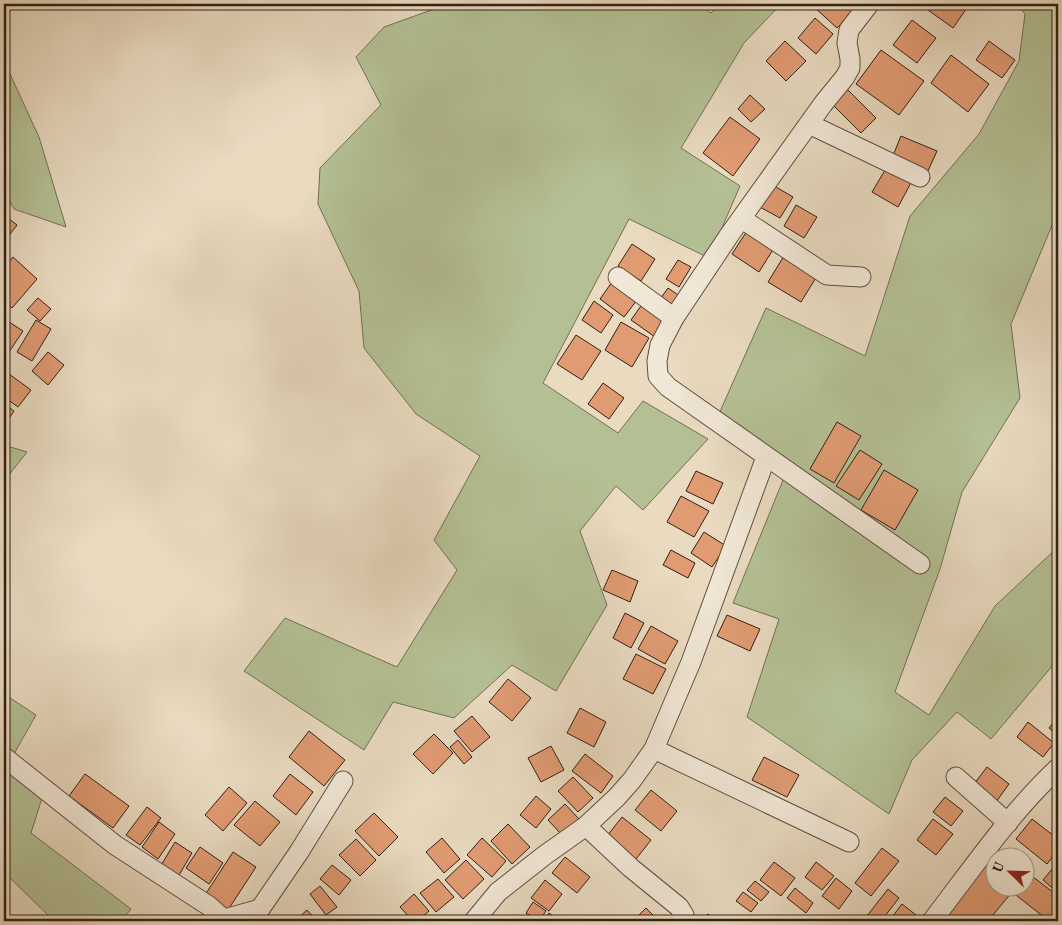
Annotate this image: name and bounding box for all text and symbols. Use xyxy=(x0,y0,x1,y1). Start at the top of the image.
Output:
north arrow xyxy=(984,848,1034,898)
text: U xyxy=(989,859,1010,876)

